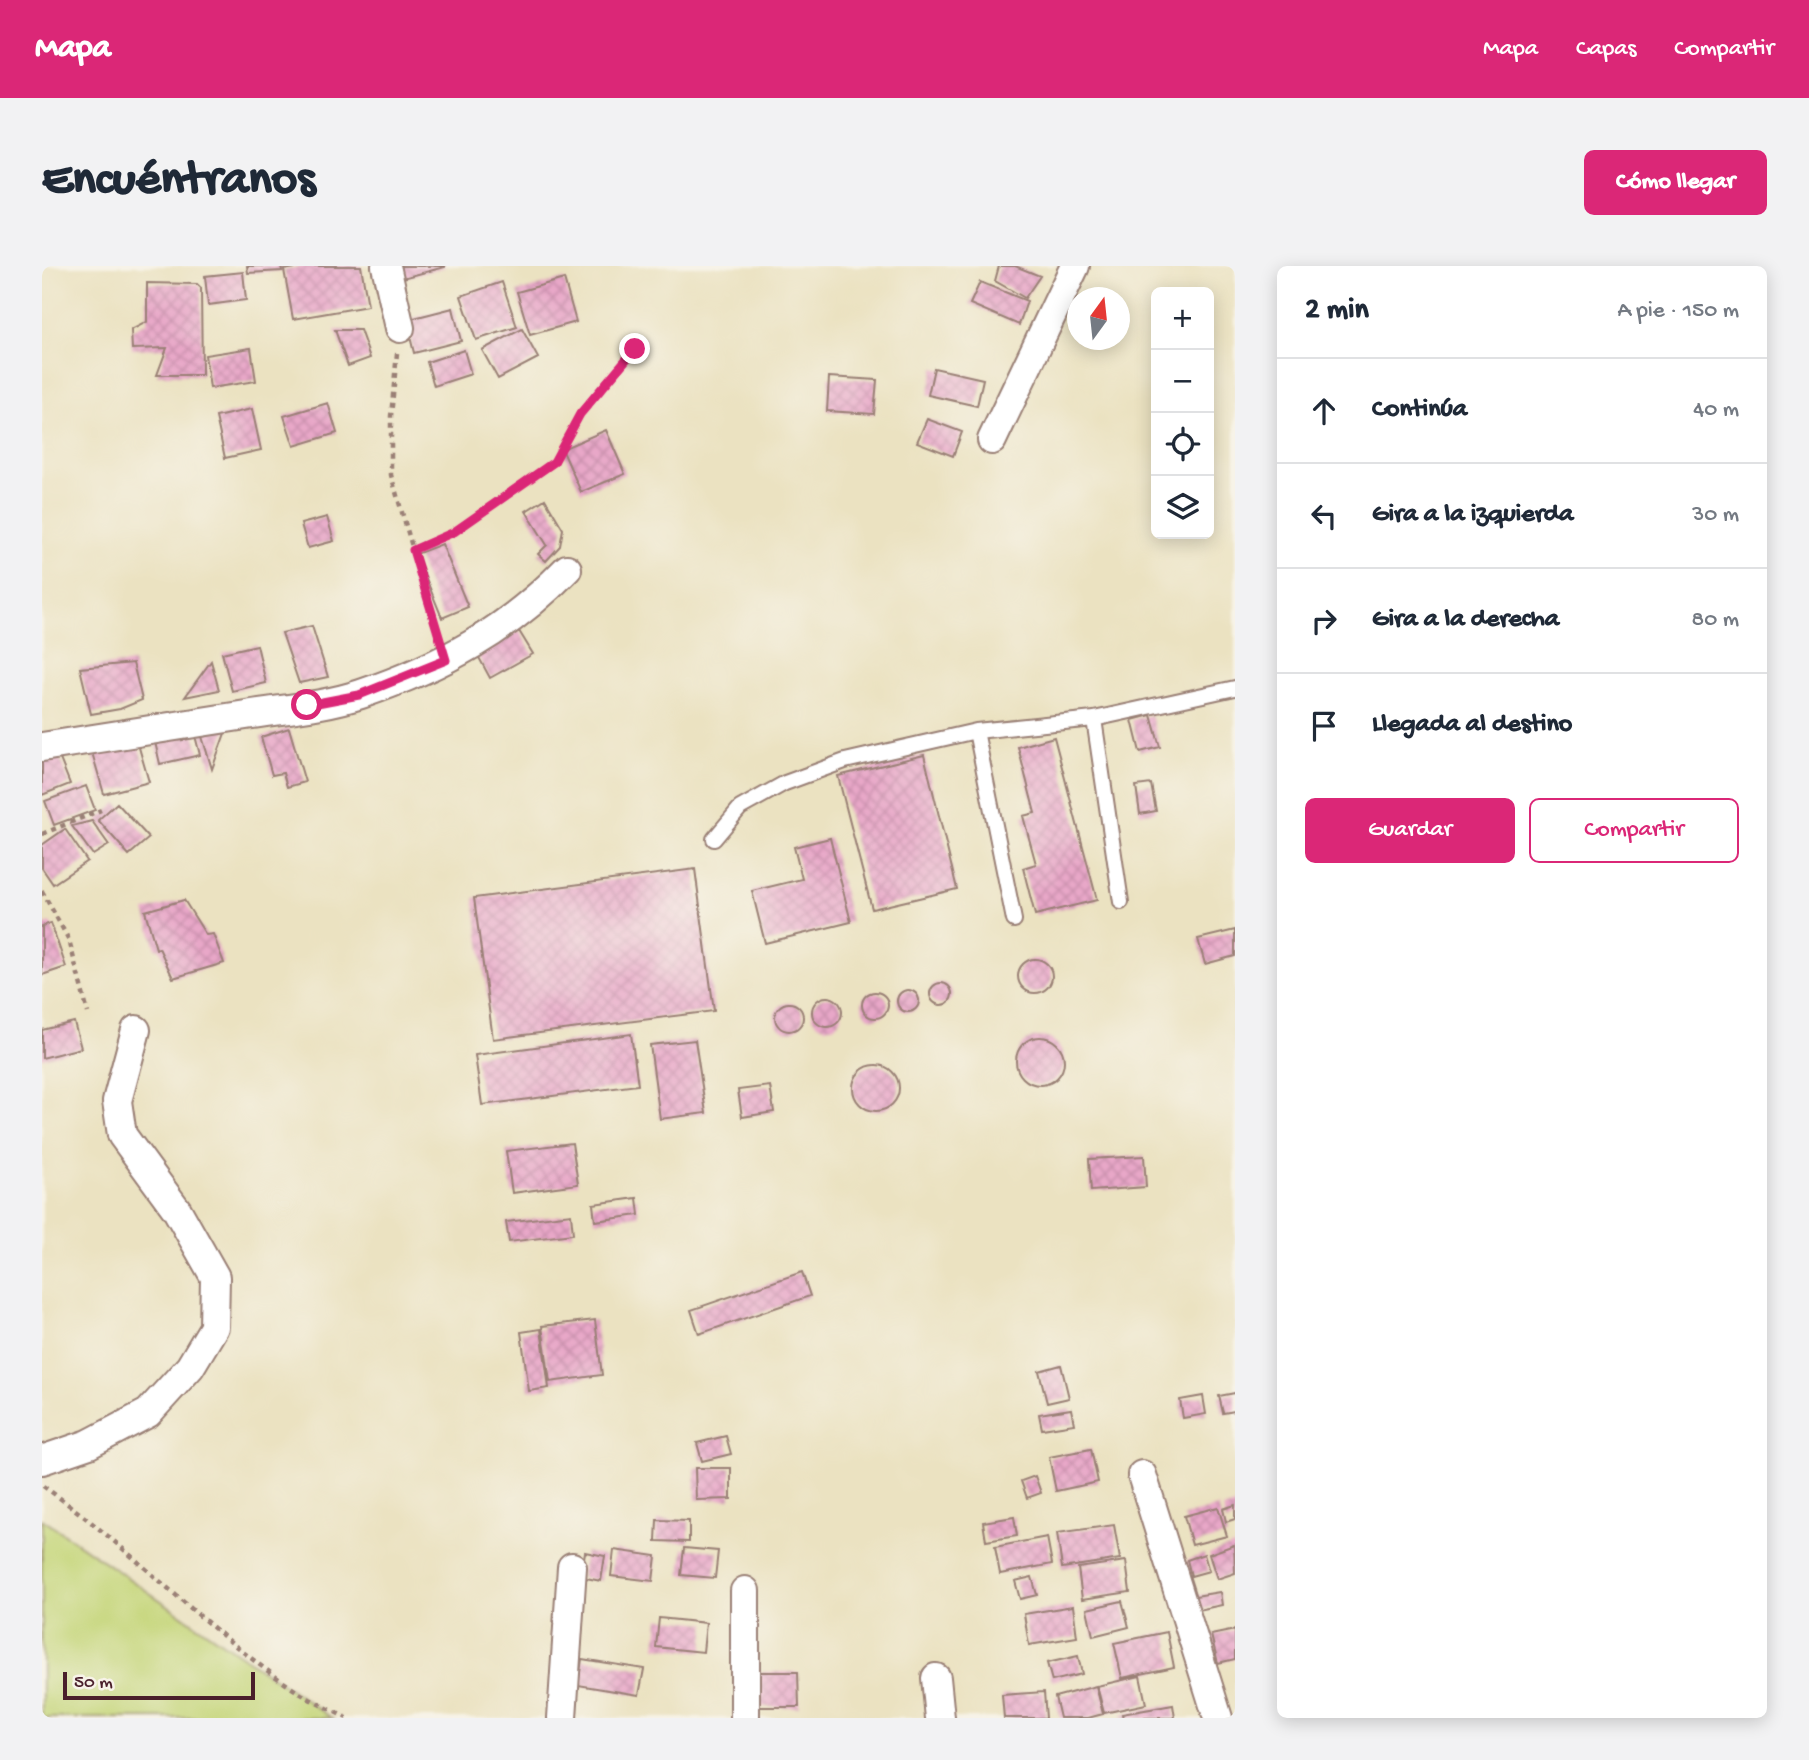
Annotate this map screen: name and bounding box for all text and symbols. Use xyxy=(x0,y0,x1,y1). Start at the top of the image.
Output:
text: Mapa xyxy=(35,30,111,68)
text: Mapa xyxy=(1483,35,1538,64)
text: Capas xyxy=(1576,35,1636,64)
text: Compartir xyxy=(1674,35,1774,64)
button: Cómo llegar xyxy=(1584,150,1767,215)
text: Encuéntranos xyxy=(42,153,315,211)
north arrow xyxy=(1067,287,1130,350)
map controls xyxy=(1151,287,1214,539)
button: + xyxy=(1151,287,1214,350)
text: 2 min xyxy=(1305,294,1369,329)
text: A pie · 150 m xyxy=(1617,298,1739,325)
route end xyxy=(619,333,650,364)
button: − xyxy=(1151,350,1214,413)
icon: ahead xyxy=(1305,392,1343,430)
text: Continúa xyxy=(1372,395,1467,426)
text: 40 m xyxy=(1693,397,1739,424)
button: locate xyxy=(1151,413,1214,476)
button: layers xyxy=(1151,476,1214,539)
icon: left xyxy=(1305,497,1343,535)
text: Gira a la izquierda xyxy=(1372,500,1574,531)
text: 30 m xyxy=(1692,502,1739,529)
icon: right xyxy=(1305,602,1343,640)
text: Gira a la derecha xyxy=(1372,605,1559,636)
text: 80 m xyxy=(1692,607,1739,634)
route start xyxy=(291,689,322,720)
icon: arrive xyxy=(1305,707,1343,745)
text: Llegada al destino xyxy=(1372,710,1572,741)
button: Guardar xyxy=(1305,798,1515,863)
button: Compartir xyxy=(1529,798,1739,863)
scale bar xyxy=(63,1669,256,1701)
text: 50 m xyxy=(74,1672,113,1695)

